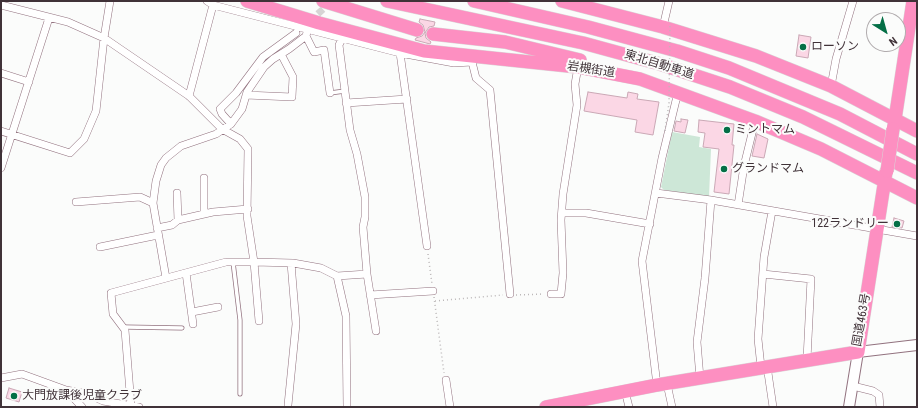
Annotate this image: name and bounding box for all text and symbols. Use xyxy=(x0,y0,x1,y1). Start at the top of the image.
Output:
north arrow xyxy=(866,12,906,52)
text: N xyxy=(886,34,900,48)
place label: ローソン xyxy=(811,40,859,54)
marker: ローソン xyxy=(798,42,808,52)
street label: 東北自動車道 xyxy=(622,48,696,82)
street label: 岩槻街道 xyxy=(566,59,616,81)
place label: ミントマム xyxy=(735,123,795,137)
marker: ミントマム xyxy=(722,125,732,135)
place label: グランドマム xyxy=(732,162,804,176)
marker: グランドマム xyxy=(719,164,729,174)
place label: 122ランドリー xyxy=(811,217,889,231)
marker: 122ランドリー xyxy=(892,219,902,229)
street label: 国道463号 xyxy=(850,292,874,348)
place label: 大門放課後児童クラブ xyxy=(22,389,142,403)
marker: 大門放課後児童クラブ xyxy=(9,391,19,401)

